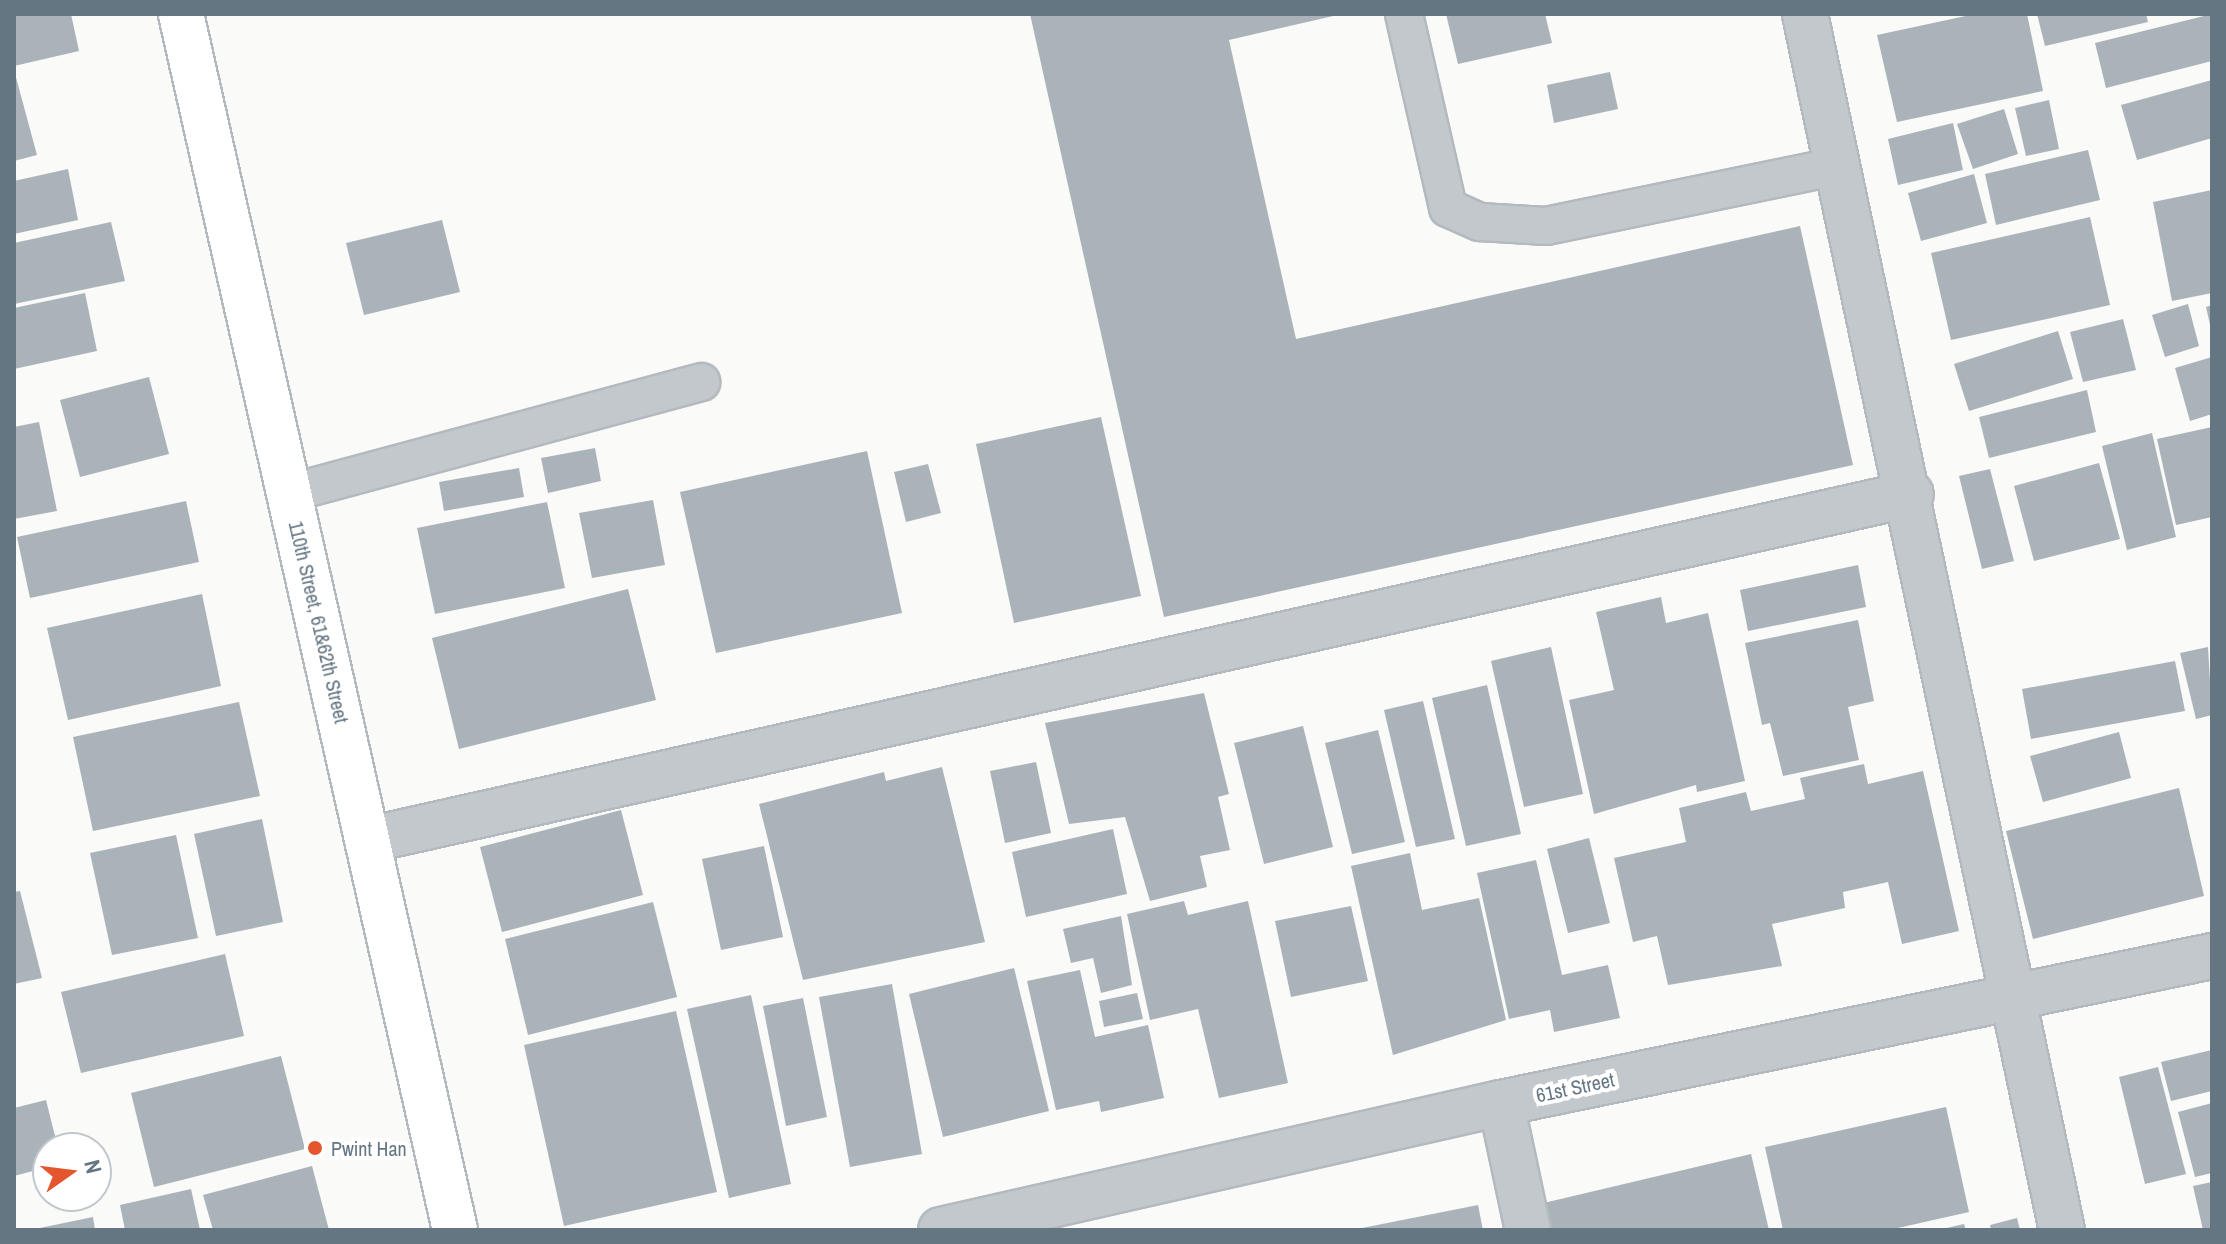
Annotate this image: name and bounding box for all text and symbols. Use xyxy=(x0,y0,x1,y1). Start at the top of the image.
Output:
street label: 110th Street, 61&62th Street xyxy=(284,519,354,725)
street label: 61st Street xyxy=(1534,1067,1616,1107)
north arrow xyxy=(32,1132,112,1212)
place label: Pwint Han xyxy=(331,1136,407,1160)
marker: Pwint Han xyxy=(306,1139,324,1157)
text: N xyxy=(77,1157,109,1177)

